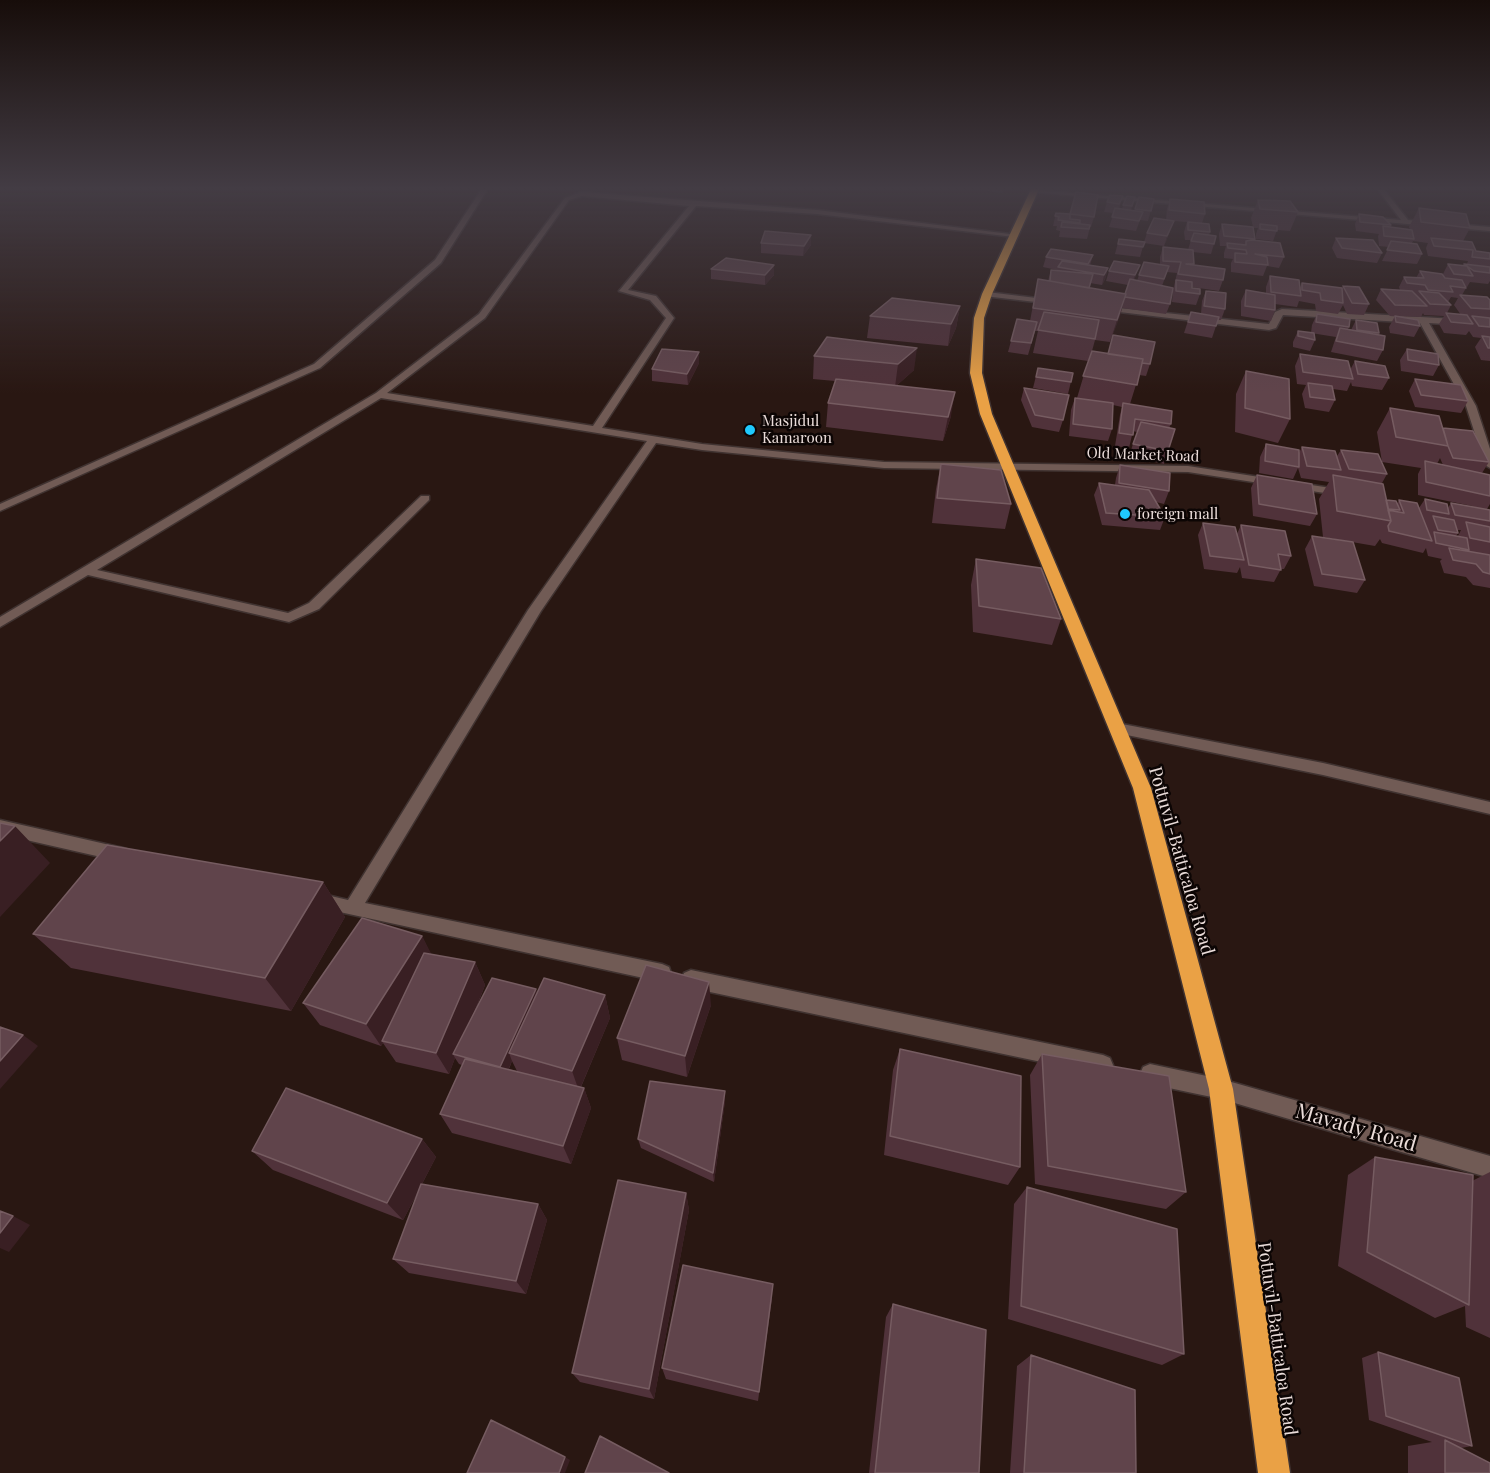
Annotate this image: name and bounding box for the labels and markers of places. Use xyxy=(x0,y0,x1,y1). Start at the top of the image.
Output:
place label: Masjidul Kamaroon xyxy=(762,412,832,447)
marker: Masjidul Kamaroon xyxy=(743,423,757,437)
place label: foreign mall xyxy=(1137,505,1218,523)
marker: foreign mall xyxy=(1118,507,1132,521)

